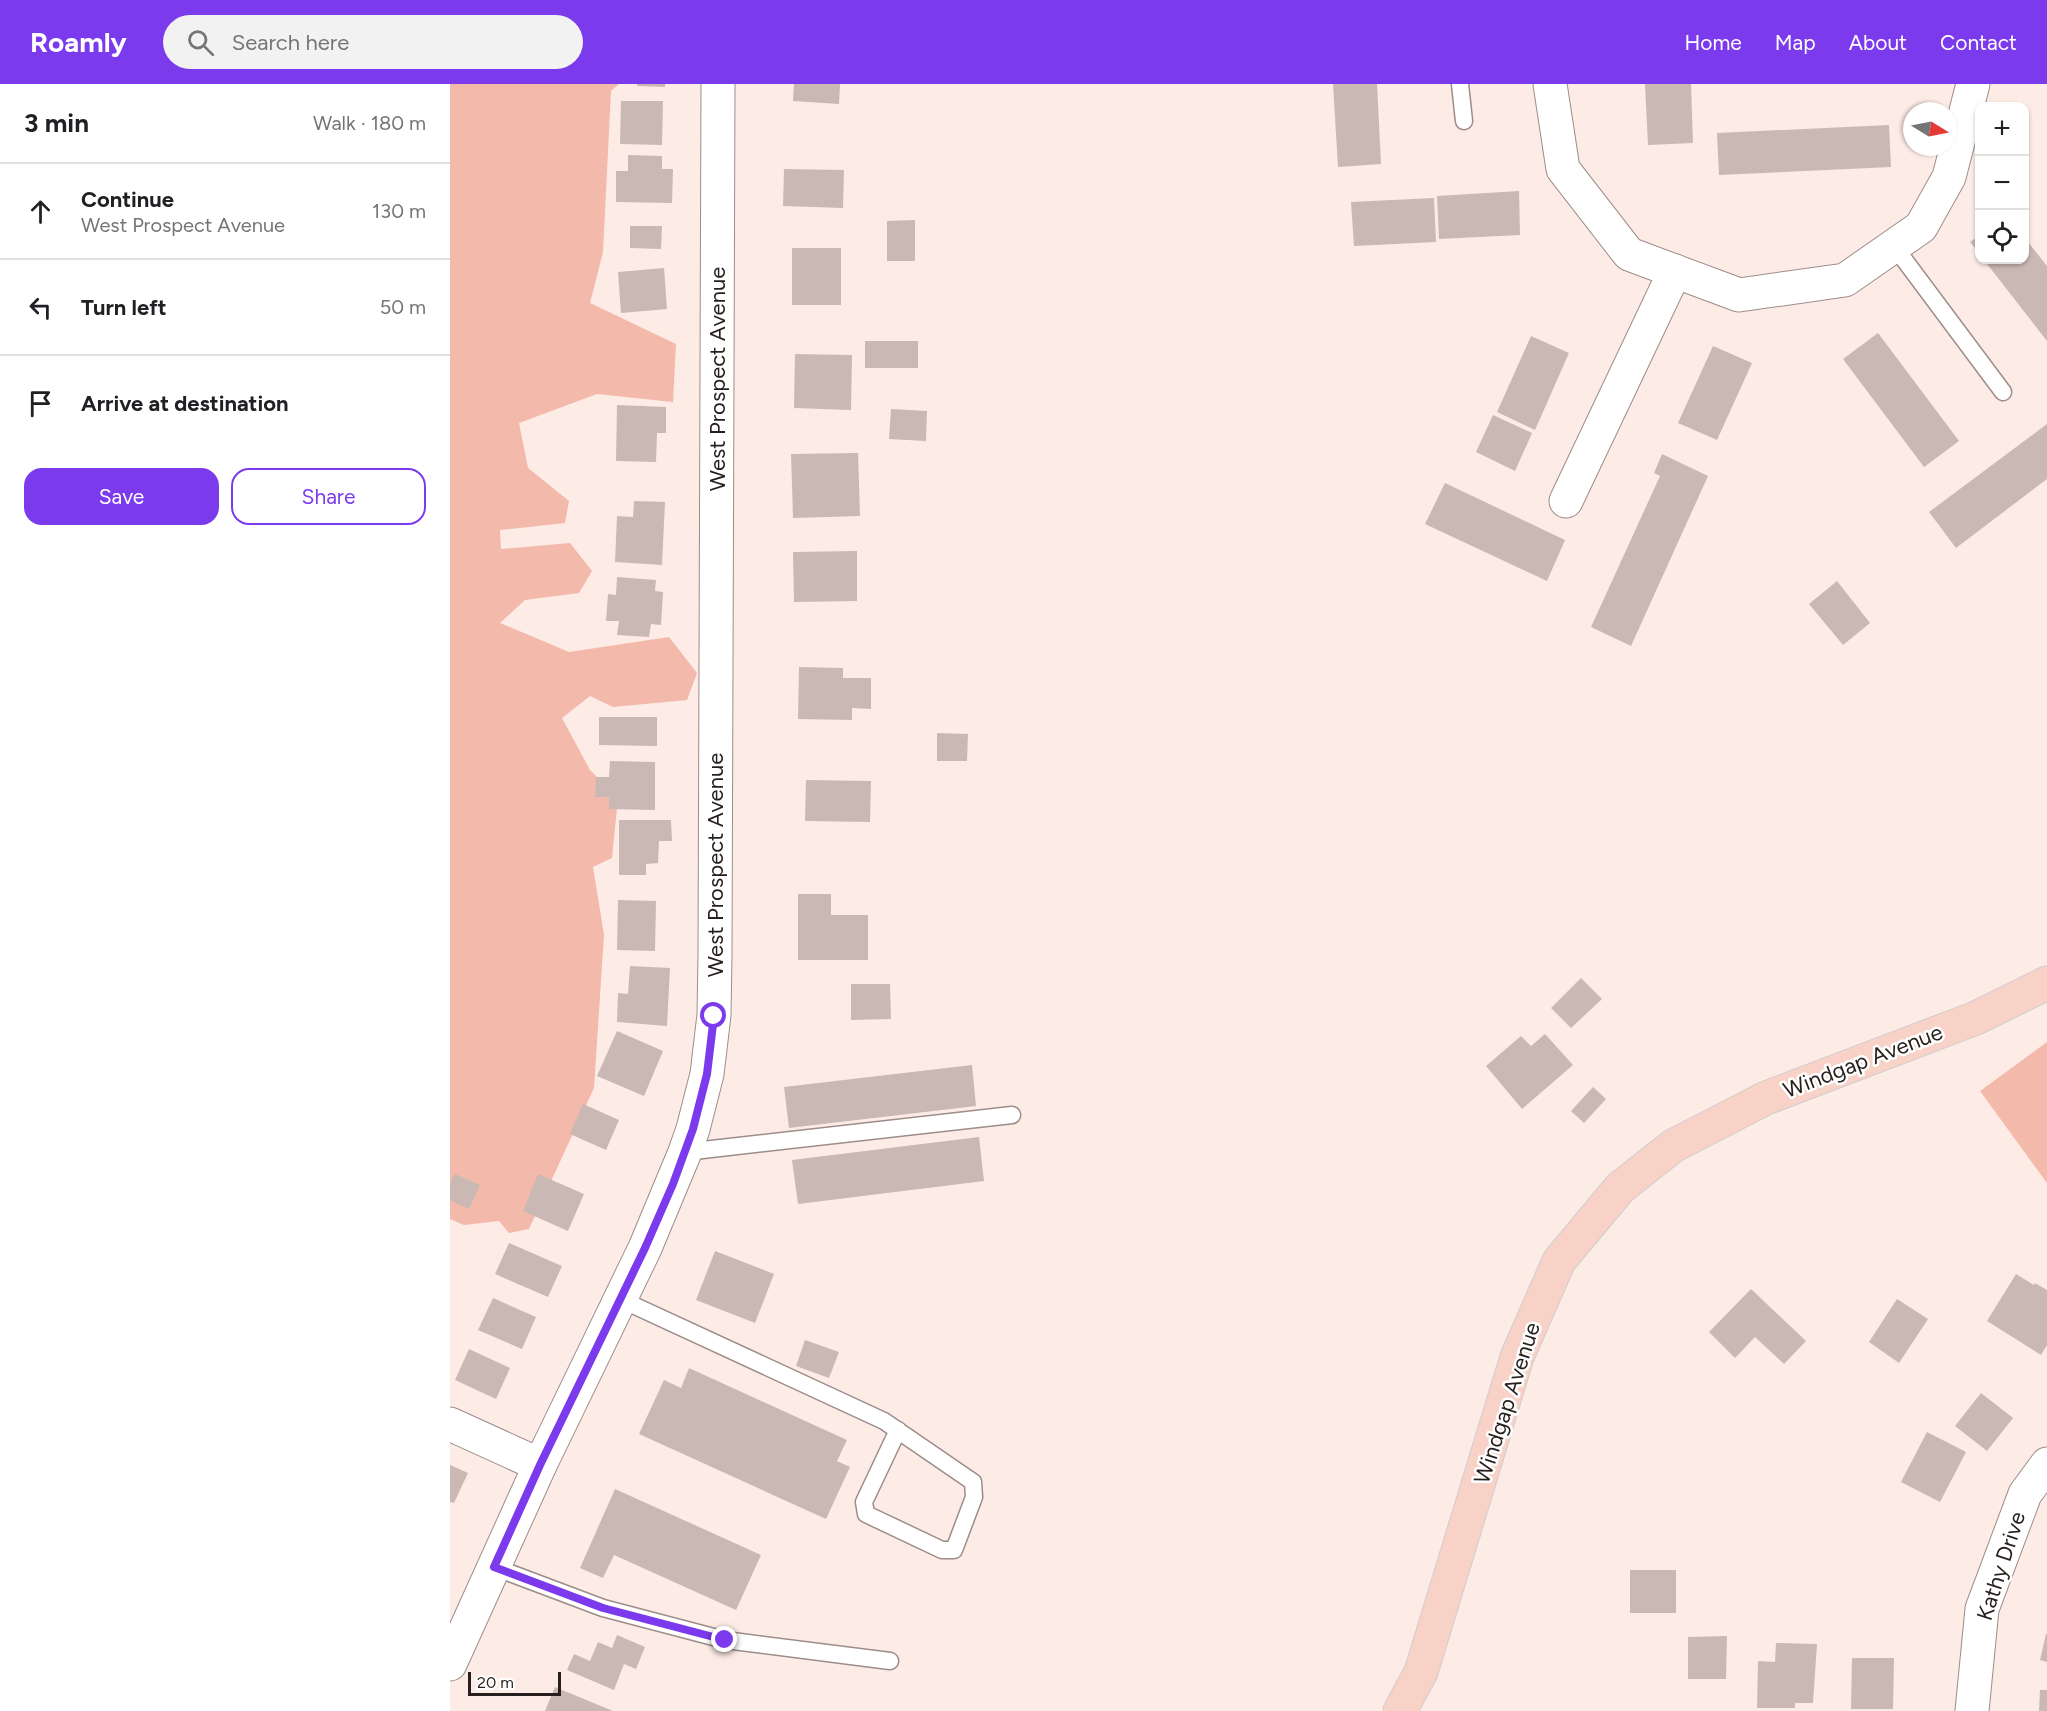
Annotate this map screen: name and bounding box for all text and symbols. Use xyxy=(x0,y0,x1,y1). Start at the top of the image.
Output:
search box xyxy=(163,15,583,69)
text: Roamly xyxy=(30,25,127,59)
icon: search xyxy=(184,26,217,59)
text: Search here xyxy=(232,29,349,56)
text: Home xyxy=(1685,30,1742,55)
text: Map xyxy=(1775,30,1816,55)
text: About xyxy=(1849,30,1907,55)
text: Contact xyxy=(1940,30,2017,55)
north arrow xyxy=(1903,102,1957,156)
map controls xyxy=(1975,102,2029,264)
button: + xyxy=(1975,102,2029,156)
text: 3 min xyxy=(24,107,89,139)
text: Walk · 180 m xyxy=(313,111,426,135)
button: − xyxy=(1975,156,2029,210)
text: Continue xyxy=(81,186,174,213)
icon: ahead xyxy=(24,195,57,228)
text: 130 m xyxy=(372,199,426,223)
button: locate xyxy=(1975,210,2029,264)
text: West Prospect Avenue xyxy=(81,213,285,237)
street label: West Prospect Avenue xyxy=(704,267,731,491)
icon: left xyxy=(24,291,57,324)
text: Turn left xyxy=(81,294,167,321)
text: 50 m xyxy=(380,295,426,319)
icon: arrive xyxy=(24,387,57,420)
text: Arrive at destination xyxy=(81,390,289,417)
button: Save xyxy=(24,468,219,525)
button: Share xyxy=(231,468,426,525)
street label: West Prospect Avenue xyxy=(702,753,729,977)
route start xyxy=(700,1002,726,1028)
street label: Windgap Avenue xyxy=(1780,1018,1946,1104)
street label: Windgap Avenue xyxy=(1468,1319,1546,1487)
street label: Kathy Drive xyxy=(1971,1508,2031,1624)
route end xyxy=(711,1626,737,1652)
scale bar xyxy=(468,1669,561,1696)
text: 20 m xyxy=(477,1673,514,1692)

